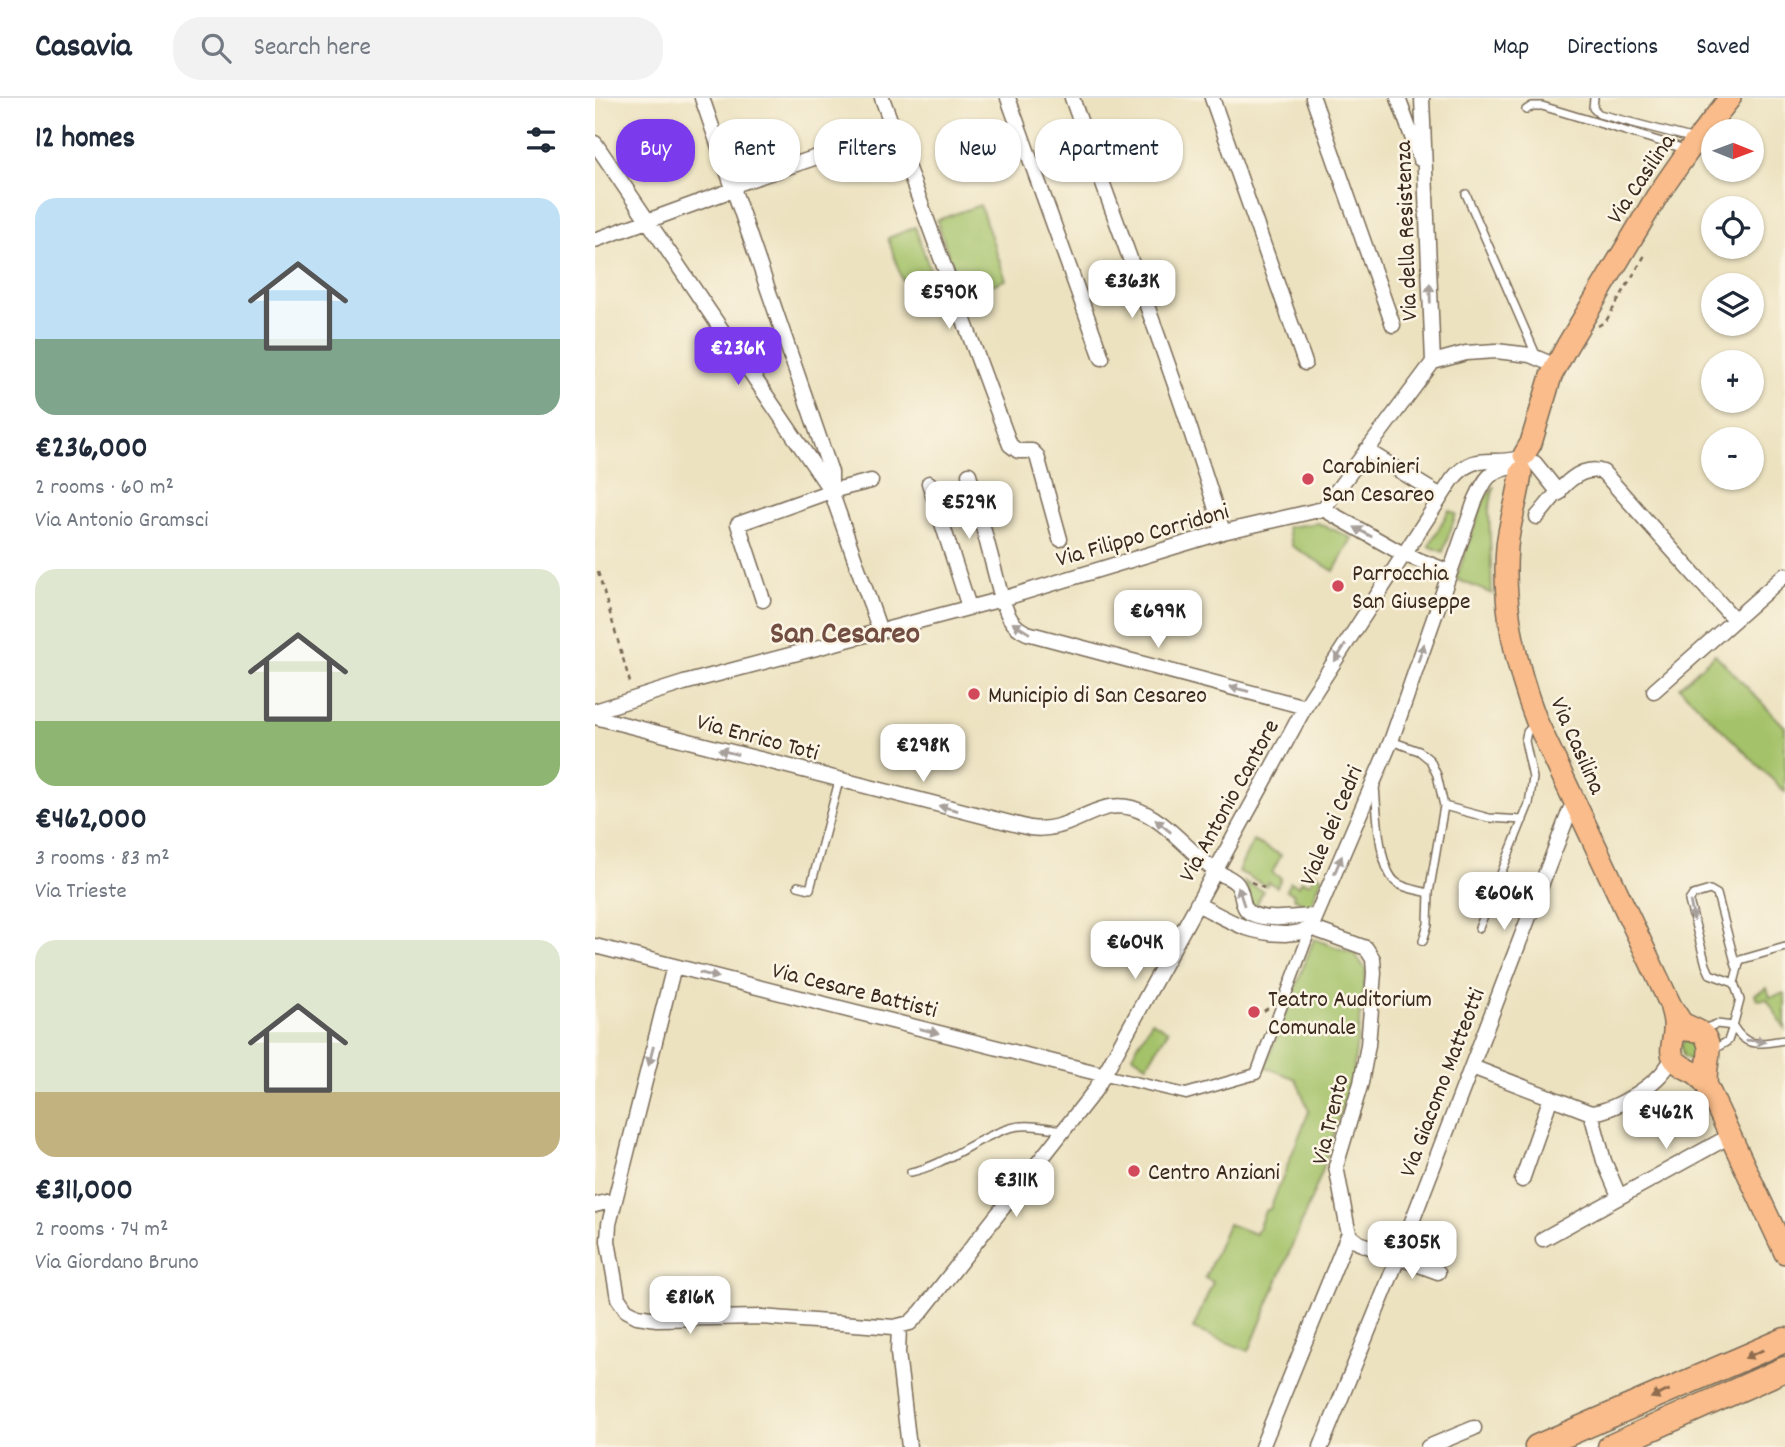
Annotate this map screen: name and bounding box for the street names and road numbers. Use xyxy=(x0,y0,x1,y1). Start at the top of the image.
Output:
street label: Via Casilina xyxy=(1600,127,1686,232)
street label: Via della Resistenza xyxy=(1388,139,1428,322)
street label: Via Filippo Corridoni xyxy=(1052,496,1233,578)
street label: Via Casilina xyxy=(1540,692,1613,801)
street label: Via Enrico Toti xyxy=(692,706,822,772)
street label: Via Antonio Cantore xyxy=(1172,714,1289,889)
street label: Viale dei Cedri xyxy=(1292,761,1373,892)
street label: Via Cesare Battisti xyxy=(768,955,941,1029)
street label: Via Giacomo Matteotti xyxy=(1392,984,1495,1182)
street label: Via Trento xyxy=(1304,1071,1360,1169)

